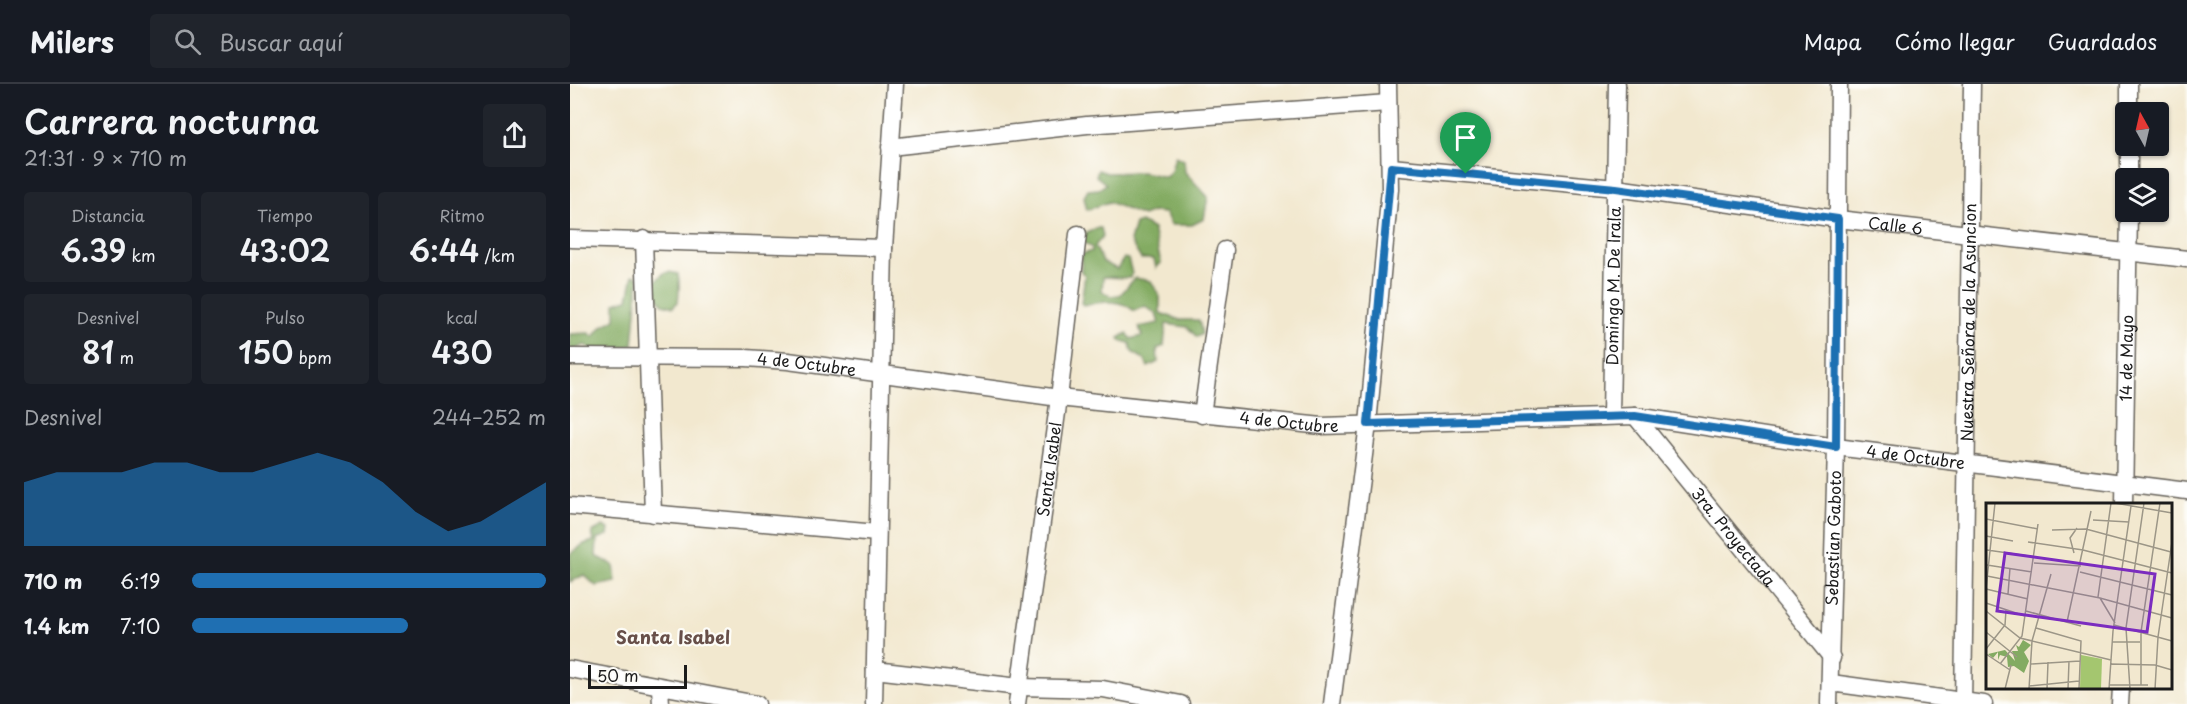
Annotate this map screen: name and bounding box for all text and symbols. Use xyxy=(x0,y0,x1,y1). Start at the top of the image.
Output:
search box xyxy=(150,14,570,68)
text: Milers xyxy=(30,20,114,63)
icon: search xyxy=(171,25,204,58)
text: Buscar aquí xyxy=(219,25,343,58)
text: Mapa xyxy=(1804,25,1862,57)
text: Cómo llegar xyxy=(1895,25,2015,57)
text: Guardados xyxy=(2048,25,2157,57)
text: Carrera nocturna xyxy=(24,95,319,145)
north arrow xyxy=(2115,102,2169,156)
map controls xyxy=(2115,102,2169,222)
button: share xyxy=(483,104,546,167)
pin xyxy=(1440,112,1491,174)
icon: arrive xyxy=(1449,121,1482,154)
text: 21:31 · 9 × 710 m xyxy=(24,143,187,173)
button: layers xyxy=(2115,168,2169,222)
text: Distancia xyxy=(71,203,145,227)
text: Tiempo xyxy=(257,203,313,227)
text: Ritmo xyxy=(439,203,485,227)
street label: Nuestra Señora de la Asuncion xyxy=(1954,203,1981,442)
street label: Domingo M. De Irala xyxy=(1599,206,1626,365)
street label: Calle 6 xyxy=(1867,210,1924,240)
text: 6.39 xyxy=(60,227,126,272)
text: 43:02 xyxy=(240,227,330,272)
text: 6:44 xyxy=(409,227,479,272)
text: km xyxy=(126,243,156,267)
text: /km xyxy=(479,243,515,267)
text: Desnivel xyxy=(77,305,139,329)
text: Pulso xyxy=(265,305,305,329)
text: kcal xyxy=(446,305,478,329)
street label: 14 de Mayo xyxy=(2113,315,2138,401)
text: 81 xyxy=(82,329,114,374)
text: 150 xyxy=(238,329,293,374)
text: 430 xyxy=(431,329,493,374)
text: m xyxy=(114,345,134,369)
text: bpm xyxy=(293,345,332,369)
street label: 4 de Octubre xyxy=(756,346,858,381)
text: Desnivel xyxy=(24,402,102,432)
text: 244–252 m xyxy=(432,402,546,432)
street label: 4 de Octubre xyxy=(1238,404,1339,437)
street label: Santa Isabel xyxy=(1030,420,1067,518)
street label: 4 de Octubre xyxy=(1865,438,1967,474)
street label: Sebastian Gaboto xyxy=(1819,470,1846,606)
street label: 3ra. Proyectada xyxy=(1686,481,1782,591)
inset map xyxy=(1986,503,2172,689)
text: 710 m xyxy=(24,566,82,596)
text: 6:19 xyxy=(120,566,160,596)
text: 1.4 km xyxy=(24,611,90,641)
text: 7:10 xyxy=(120,611,160,641)
district label: Santa Isabel xyxy=(616,623,730,650)
scale bar xyxy=(588,662,687,690)
text: 50 m xyxy=(597,663,638,687)

